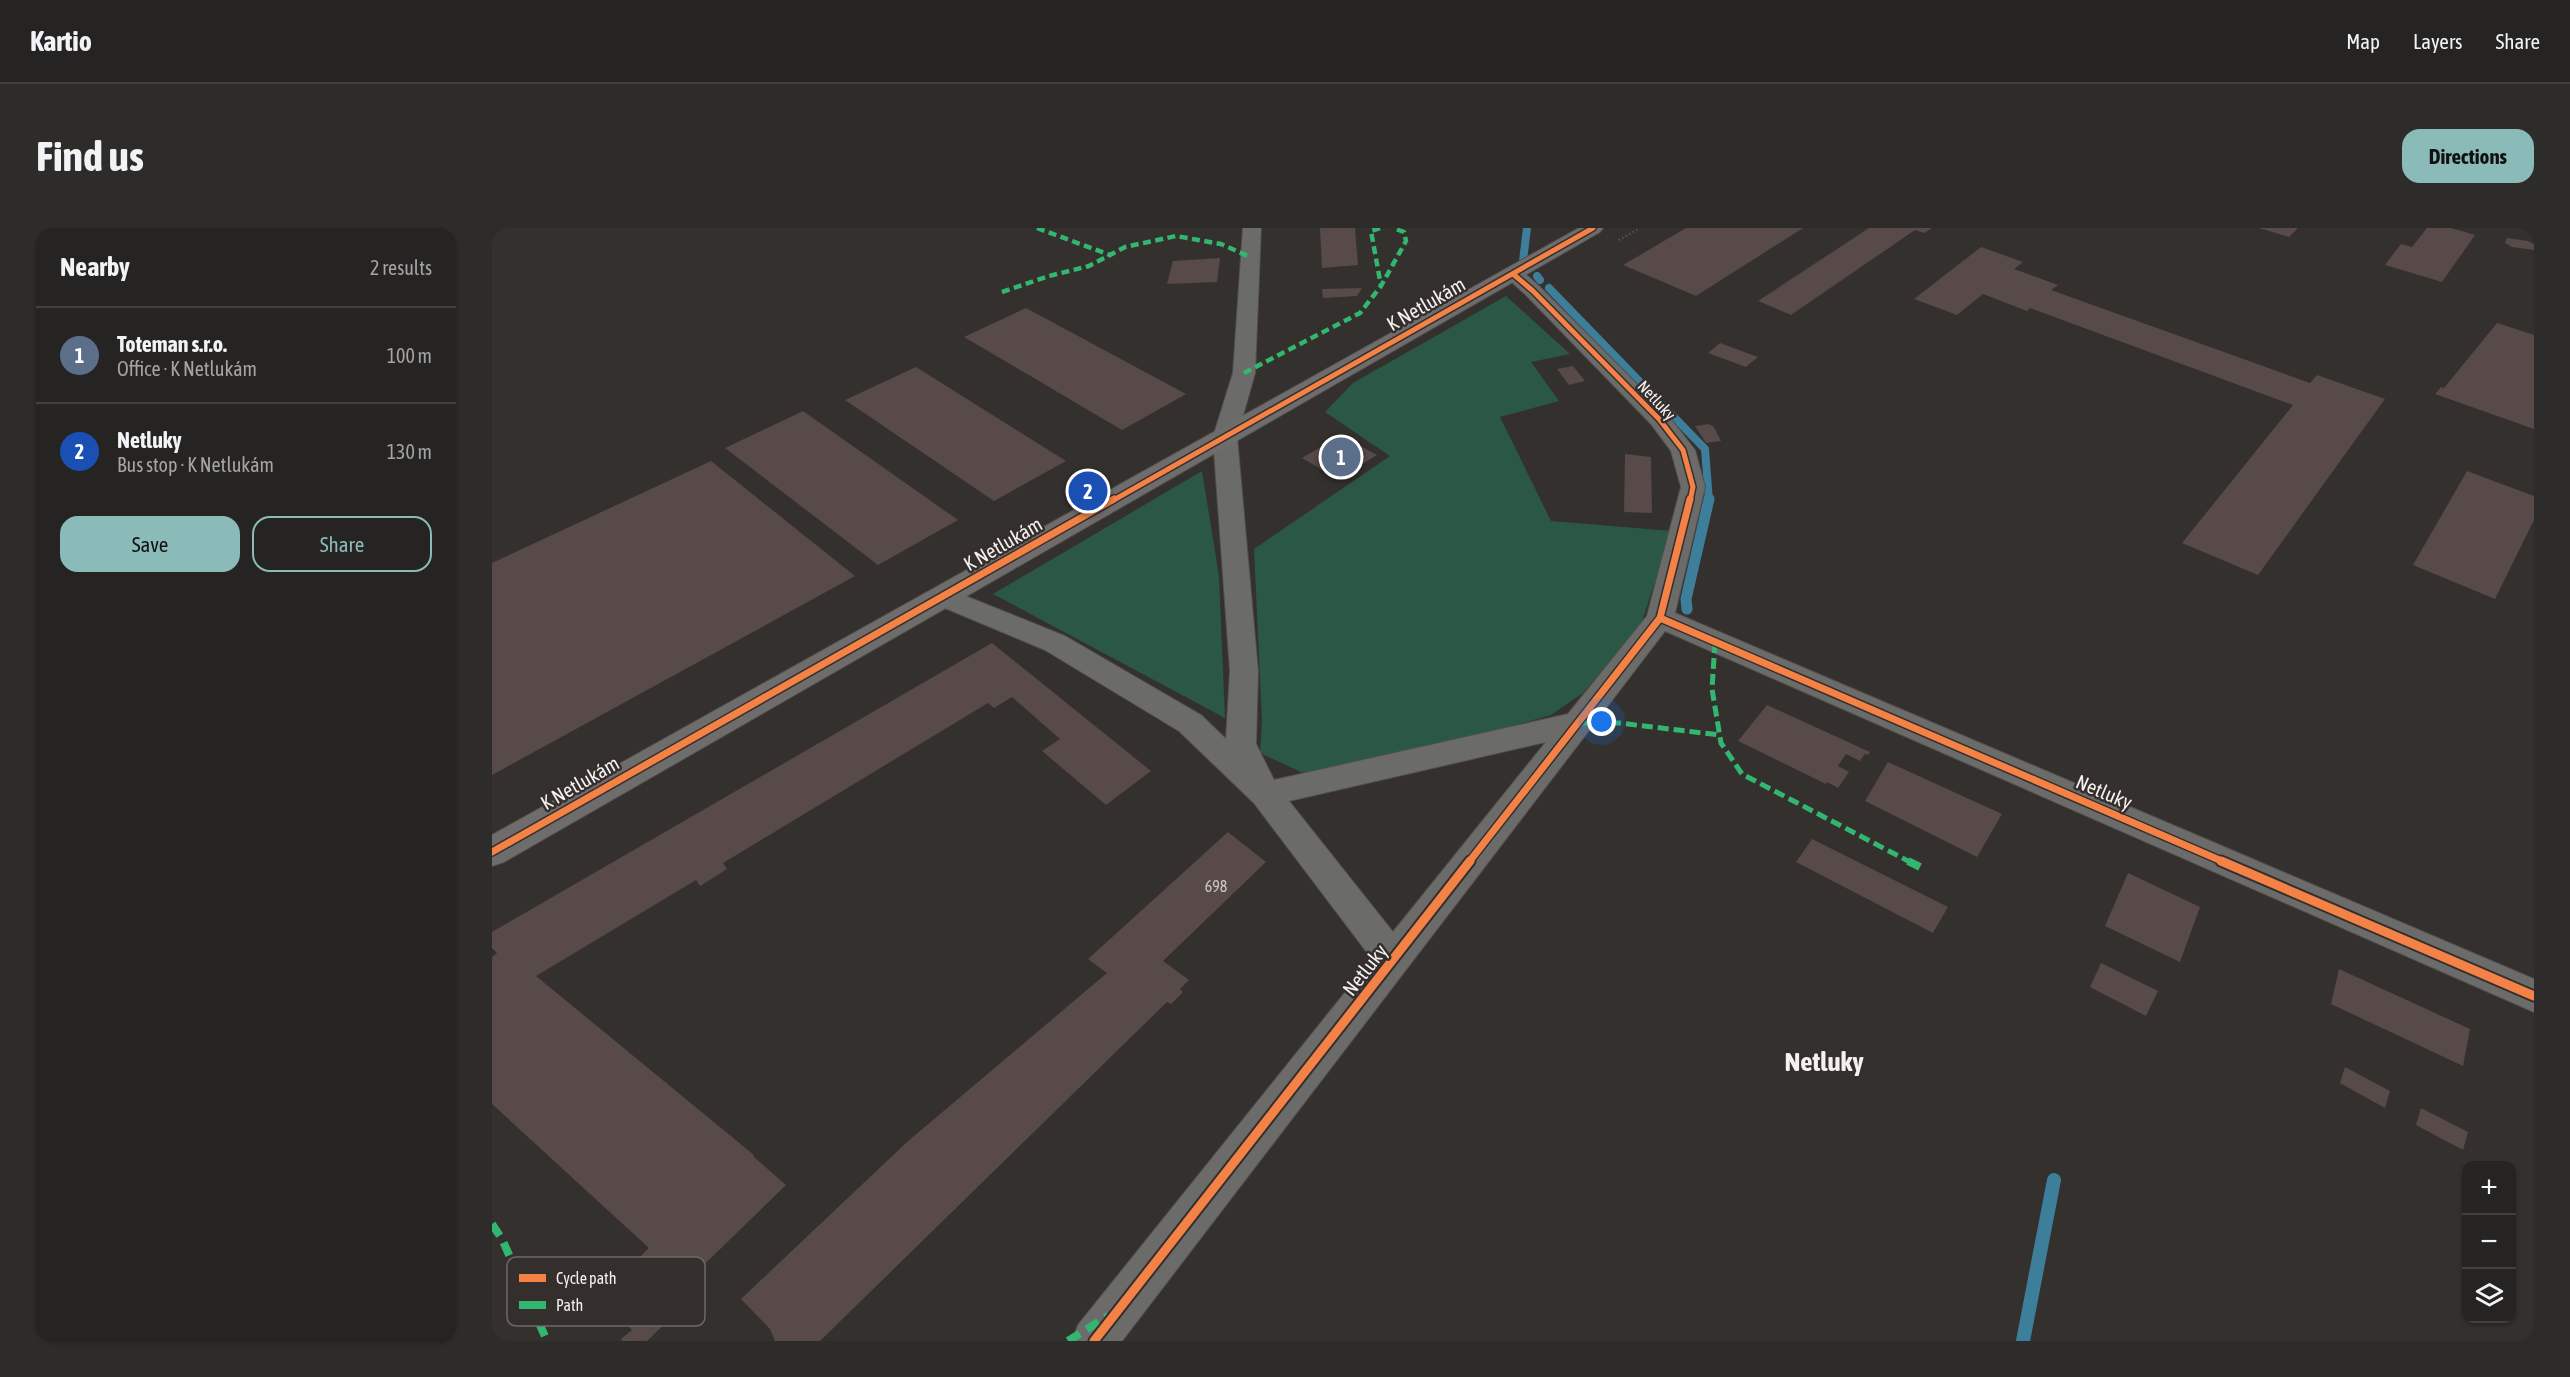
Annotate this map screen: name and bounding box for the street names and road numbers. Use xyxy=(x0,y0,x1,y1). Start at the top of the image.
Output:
street label: K Netlukám xyxy=(1382,272,1469,335)
street label: Netluky xyxy=(1634,377,1680,424)
street label: K Netlukám xyxy=(959,512,1046,575)
street label: K Netlukám xyxy=(536,751,623,814)
street label: Netluky xyxy=(2073,769,2136,814)
street label: Netluky xyxy=(1337,940,1392,1000)

